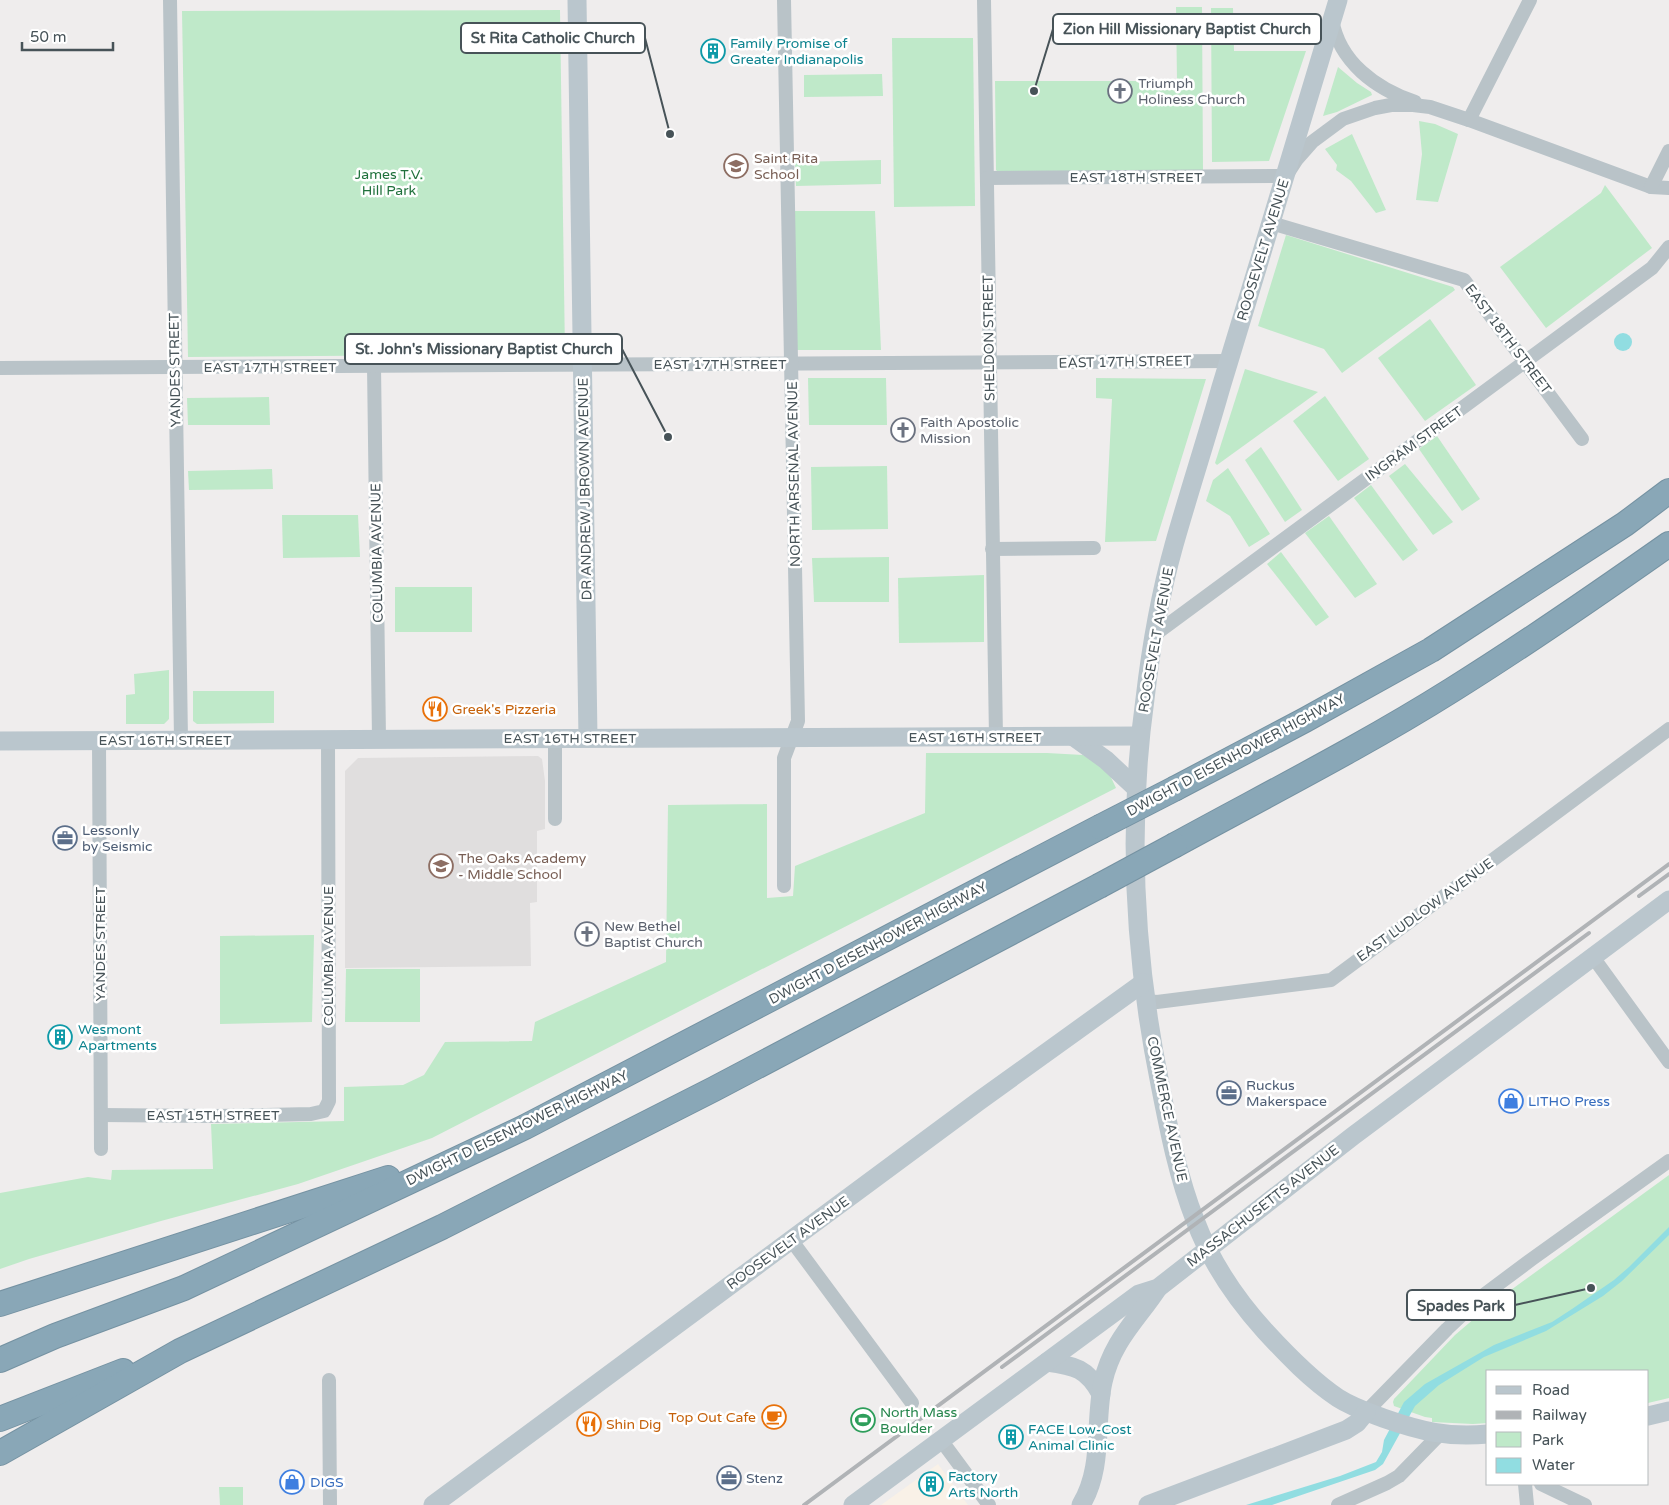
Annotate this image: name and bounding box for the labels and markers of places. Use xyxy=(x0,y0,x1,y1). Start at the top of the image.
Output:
callout: Zion Hill Missionary Baptist Church xyxy=(1053,14,1321,44)
callout: St Rita Catholic Church xyxy=(461,23,645,53)
place label: Family Promise of Greater Indianapolis xyxy=(730,35,864,68)
building icon: Family Promise of Greater Indianapolis xyxy=(700,38,726,64)
place label: Triumph Holiness Church xyxy=(1138,75,1245,108)
church icon: Triumph Holiness Church xyxy=(1107,78,1133,104)
place label: Saint Rita School xyxy=(754,150,818,183)
school or university icon: Saint Rita School xyxy=(723,153,749,179)
callout: St. John's Missionary Baptist Church xyxy=(345,334,622,364)
place label: Faith Apostolic Mission xyxy=(920,414,1019,447)
church icon: Faith Apostolic Mission xyxy=(890,417,916,443)
restaurant icon: Greek's Pizzeria xyxy=(422,696,448,722)
place label: Greek's Pizzeria xyxy=(452,701,556,718)
place label: Lessonly by Seismic xyxy=(82,822,152,855)
office icon: Lessonly by Seismic xyxy=(52,825,78,851)
place label: The Oaks Academy - Middle School xyxy=(458,850,587,883)
school or university icon: The Oaks Academy - Middle School xyxy=(428,853,454,879)
place label: New Bethel Baptist Church xyxy=(604,918,703,951)
church icon: New Bethel Baptist Church xyxy=(574,921,600,947)
place label: Wesmont Apartments xyxy=(78,1021,157,1054)
building icon: Wesmont Apartments xyxy=(47,1024,73,1050)
place label: Ruckus Makerspace xyxy=(1246,1077,1327,1110)
office icon: Ruckus Makerspace xyxy=(1216,1080,1242,1106)
shop icon: LITHO Press xyxy=(1498,1088,1524,1114)
place label: LITHO Press xyxy=(1528,1093,1610,1110)
callout: Spades Park xyxy=(1407,1290,1515,1320)
cafe icon: Top Out Cafe xyxy=(761,1404,787,1430)
place label: North Mass Boulder xyxy=(880,1404,958,1437)
sports icon: North Mass Boulder xyxy=(850,1407,876,1433)
place label: Top Out Cafe xyxy=(668,1409,756,1426)
restaurant icon: Shin Dig xyxy=(576,1411,602,1437)
place label: Shin Dig xyxy=(606,1416,661,1433)
place label: FACE Low-Cost Animal Clinic xyxy=(1028,1421,1132,1454)
building icon: FACE Low-Cost Animal Clinic xyxy=(998,1424,1024,1450)
office icon: Stenz xyxy=(716,1465,742,1491)
place label: Factory Arts North xyxy=(948,1468,1018,1501)
shop icon: DIGS xyxy=(279,1469,305,1495)
place label: Stenz xyxy=(746,1470,783,1487)
building icon: Factory Arts North xyxy=(918,1471,944,1497)
place label: DIGS xyxy=(310,1474,344,1491)

